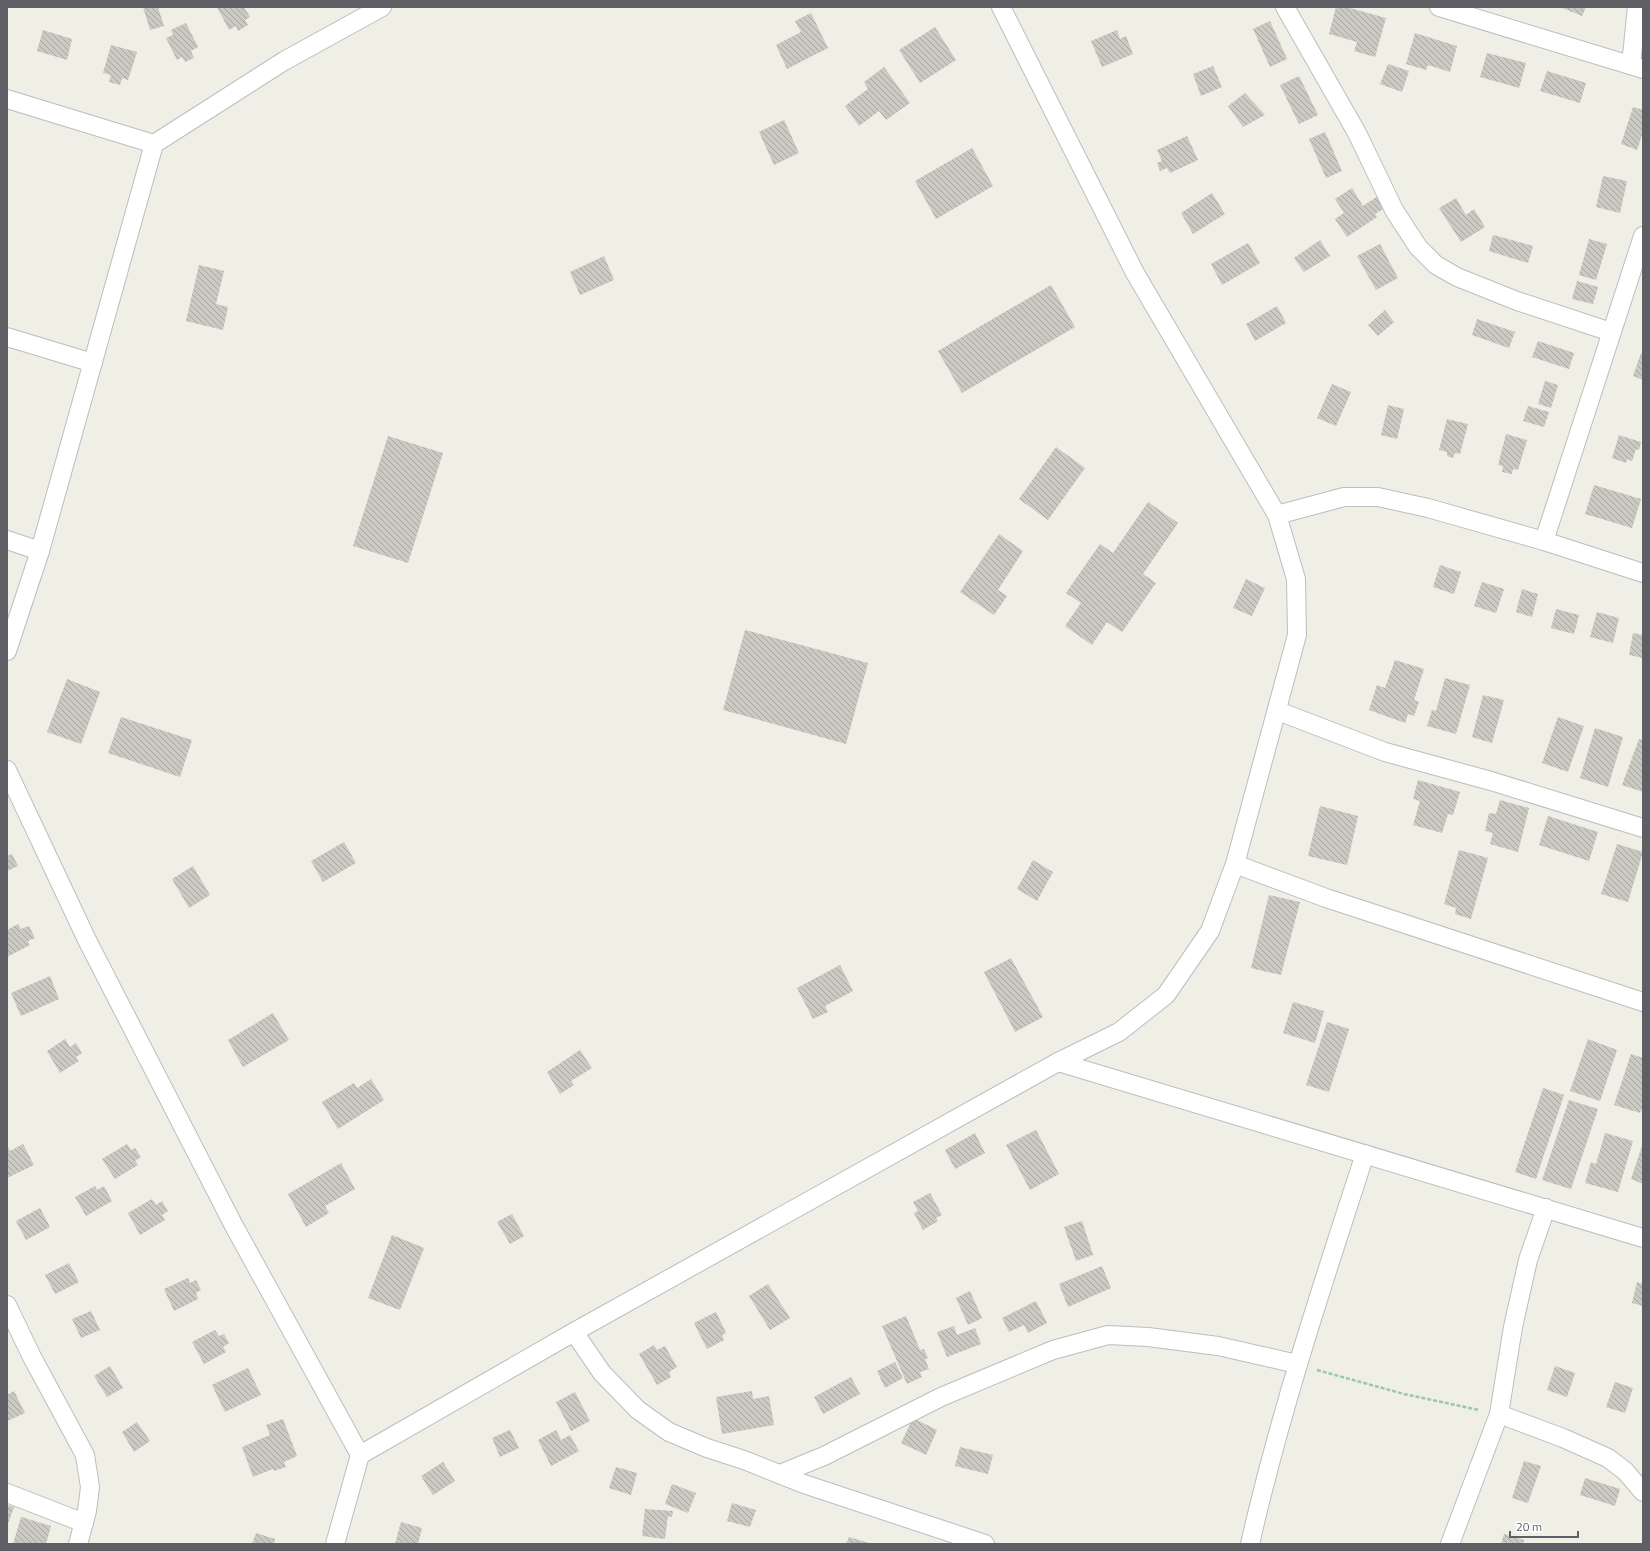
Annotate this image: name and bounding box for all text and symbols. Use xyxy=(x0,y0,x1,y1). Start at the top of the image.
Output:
scale bar xyxy=(1510,1513,1578,1539)
text: 20 m xyxy=(1516,1517,1542,1536)

